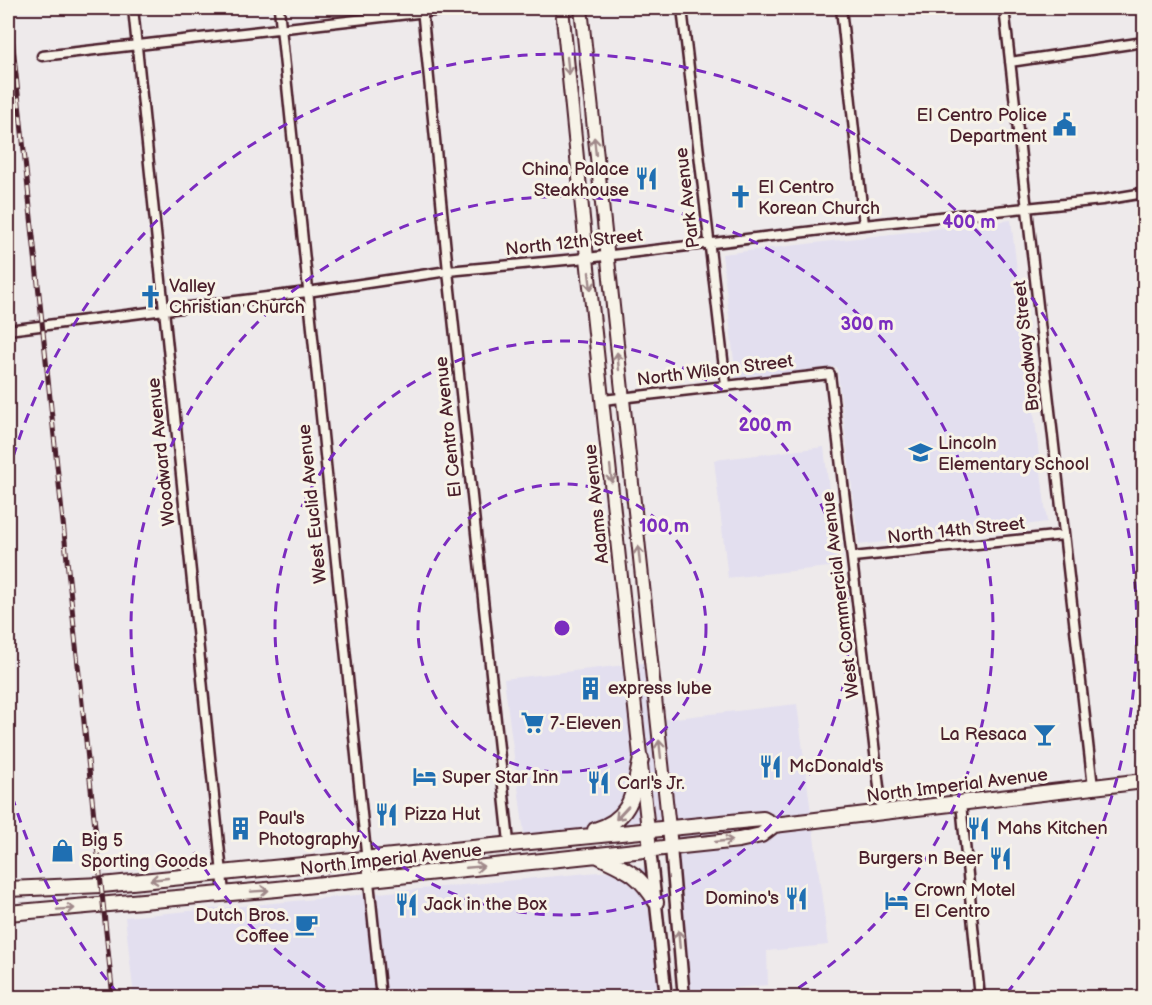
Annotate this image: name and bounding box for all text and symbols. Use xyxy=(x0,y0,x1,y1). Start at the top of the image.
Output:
one-way arrow xyxy=(563,55,574,75)
place label: El Centro Police Department xyxy=(917,105,1047,147)
public building icon: El Centro Police Department xyxy=(1052,112,1078,138)
one-way arrow xyxy=(589,137,600,157)
street label: Park Avenue xyxy=(671,146,704,250)
place label: China Palace Steakhouse xyxy=(522,159,629,201)
restaurant icon: China Palace Steakhouse xyxy=(634,166,660,192)
place label: El Centro Korean Church xyxy=(758,177,880,219)
church icon: El Centro Korean Church xyxy=(727,184,753,210)
text: 400 m xyxy=(942,212,996,233)
street label: North 12th Street xyxy=(504,225,644,260)
one-way arrow xyxy=(584,270,595,290)
place label: Valley Christian Church xyxy=(169,276,305,318)
street label: Broadway Street xyxy=(1009,279,1044,412)
church icon: Valley Christian Church xyxy=(138,283,164,309)
text: 300 m xyxy=(840,314,894,335)
street label: North Wilson Street xyxy=(636,350,795,390)
one-way arrow xyxy=(612,351,623,371)
street label: El Centro Avenue xyxy=(431,355,466,498)
street label: Woodward Avenue xyxy=(143,376,180,527)
text: 200 m xyxy=(738,415,792,436)
street label: West Euclid Avenue xyxy=(294,423,331,585)
place label: Lincoln Elementary School xyxy=(938,433,1089,475)
school or university icon: Lincoln Elementary School xyxy=(907,440,933,466)
street label: Adams Avenue xyxy=(580,443,613,565)
one-way arrow xyxy=(606,464,617,484)
street label: West Commercial Avenue xyxy=(817,490,864,700)
street label: North 14th Street xyxy=(886,513,1026,548)
text: 100 m xyxy=(639,516,689,537)
one-way arrow xyxy=(633,545,644,565)
centre of rings xyxy=(552,618,572,638)
building icon: express lube xyxy=(577,675,603,701)
place label: express lube xyxy=(608,678,712,699)
supermarket icon: 7-Eleven xyxy=(519,710,545,736)
place label: 7-Eleven xyxy=(550,713,621,734)
bar icon: La Resaca xyxy=(1032,721,1058,747)
place label: La Resaca xyxy=(940,724,1027,745)
one-way arrow xyxy=(655,739,666,759)
restaurant icon: McDonald's xyxy=(758,753,784,779)
place label: McDonald's xyxy=(789,756,884,777)
hotel icon: Super Star Inn xyxy=(411,764,437,790)
street label: North Imperial Avenue xyxy=(865,764,1049,807)
place label: Super Star Inn xyxy=(442,767,558,788)
restaurant icon: Carl's Jr. xyxy=(586,770,612,796)
place label: Carl's Jr. xyxy=(617,773,685,794)
restaurant icon: Pizza Hut xyxy=(373,801,399,827)
place label: Pizza Hut xyxy=(404,804,481,825)
one-way arrow xyxy=(615,805,629,820)
place label: Paul's Photography xyxy=(258,808,361,850)
building icon: Paul's Photography xyxy=(227,815,253,841)
restaurant icon: Mahs Kitchen xyxy=(966,815,992,841)
place label: Mahs Kitchen xyxy=(997,818,1108,839)
place label: Big 5 Sporting Goods xyxy=(81,830,208,872)
one-way arrow xyxy=(714,835,734,846)
shop icon: Big 5 Sporting Goods xyxy=(50,837,76,863)
street label: North Imperial Avenue xyxy=(299,839,483,879)
restaurant icon: Burgers n Beer xyxy=(988,845,1014,871)
place label: Burgers n Beer xyxy=(858,848,984,869)
one-way arrow xyxy=(464,861,484,872)
one-way arrow xyxy=(150,874,170,885)
place label: Crown Motel El Centro xyxy=(914,880,1015,922)
one-way arrow xyxy=(249,885,269,896)
restaurant icon: Domino's xyxy=(784,885,810,911)
hotel icon: Crown Motel El Centro xyxy=(883,887,909,913)
place label: Domino's xyxy=(705,888,779,909)
restaurant icon: Jack in the Box xyxy=(393,891,419,917)
place label: Jack in the Box xyxy=(424,894,548,915)
one-way arrow xyxy=(55,903,75,914)
place label: Dutch Bros. Coffee xyxy=(195,905,289,947)
cafe icon: Dutch Bros. Coffee xyxy=(294,912,320,938)
one-way arrow xyxy=(673,930,684,950)

